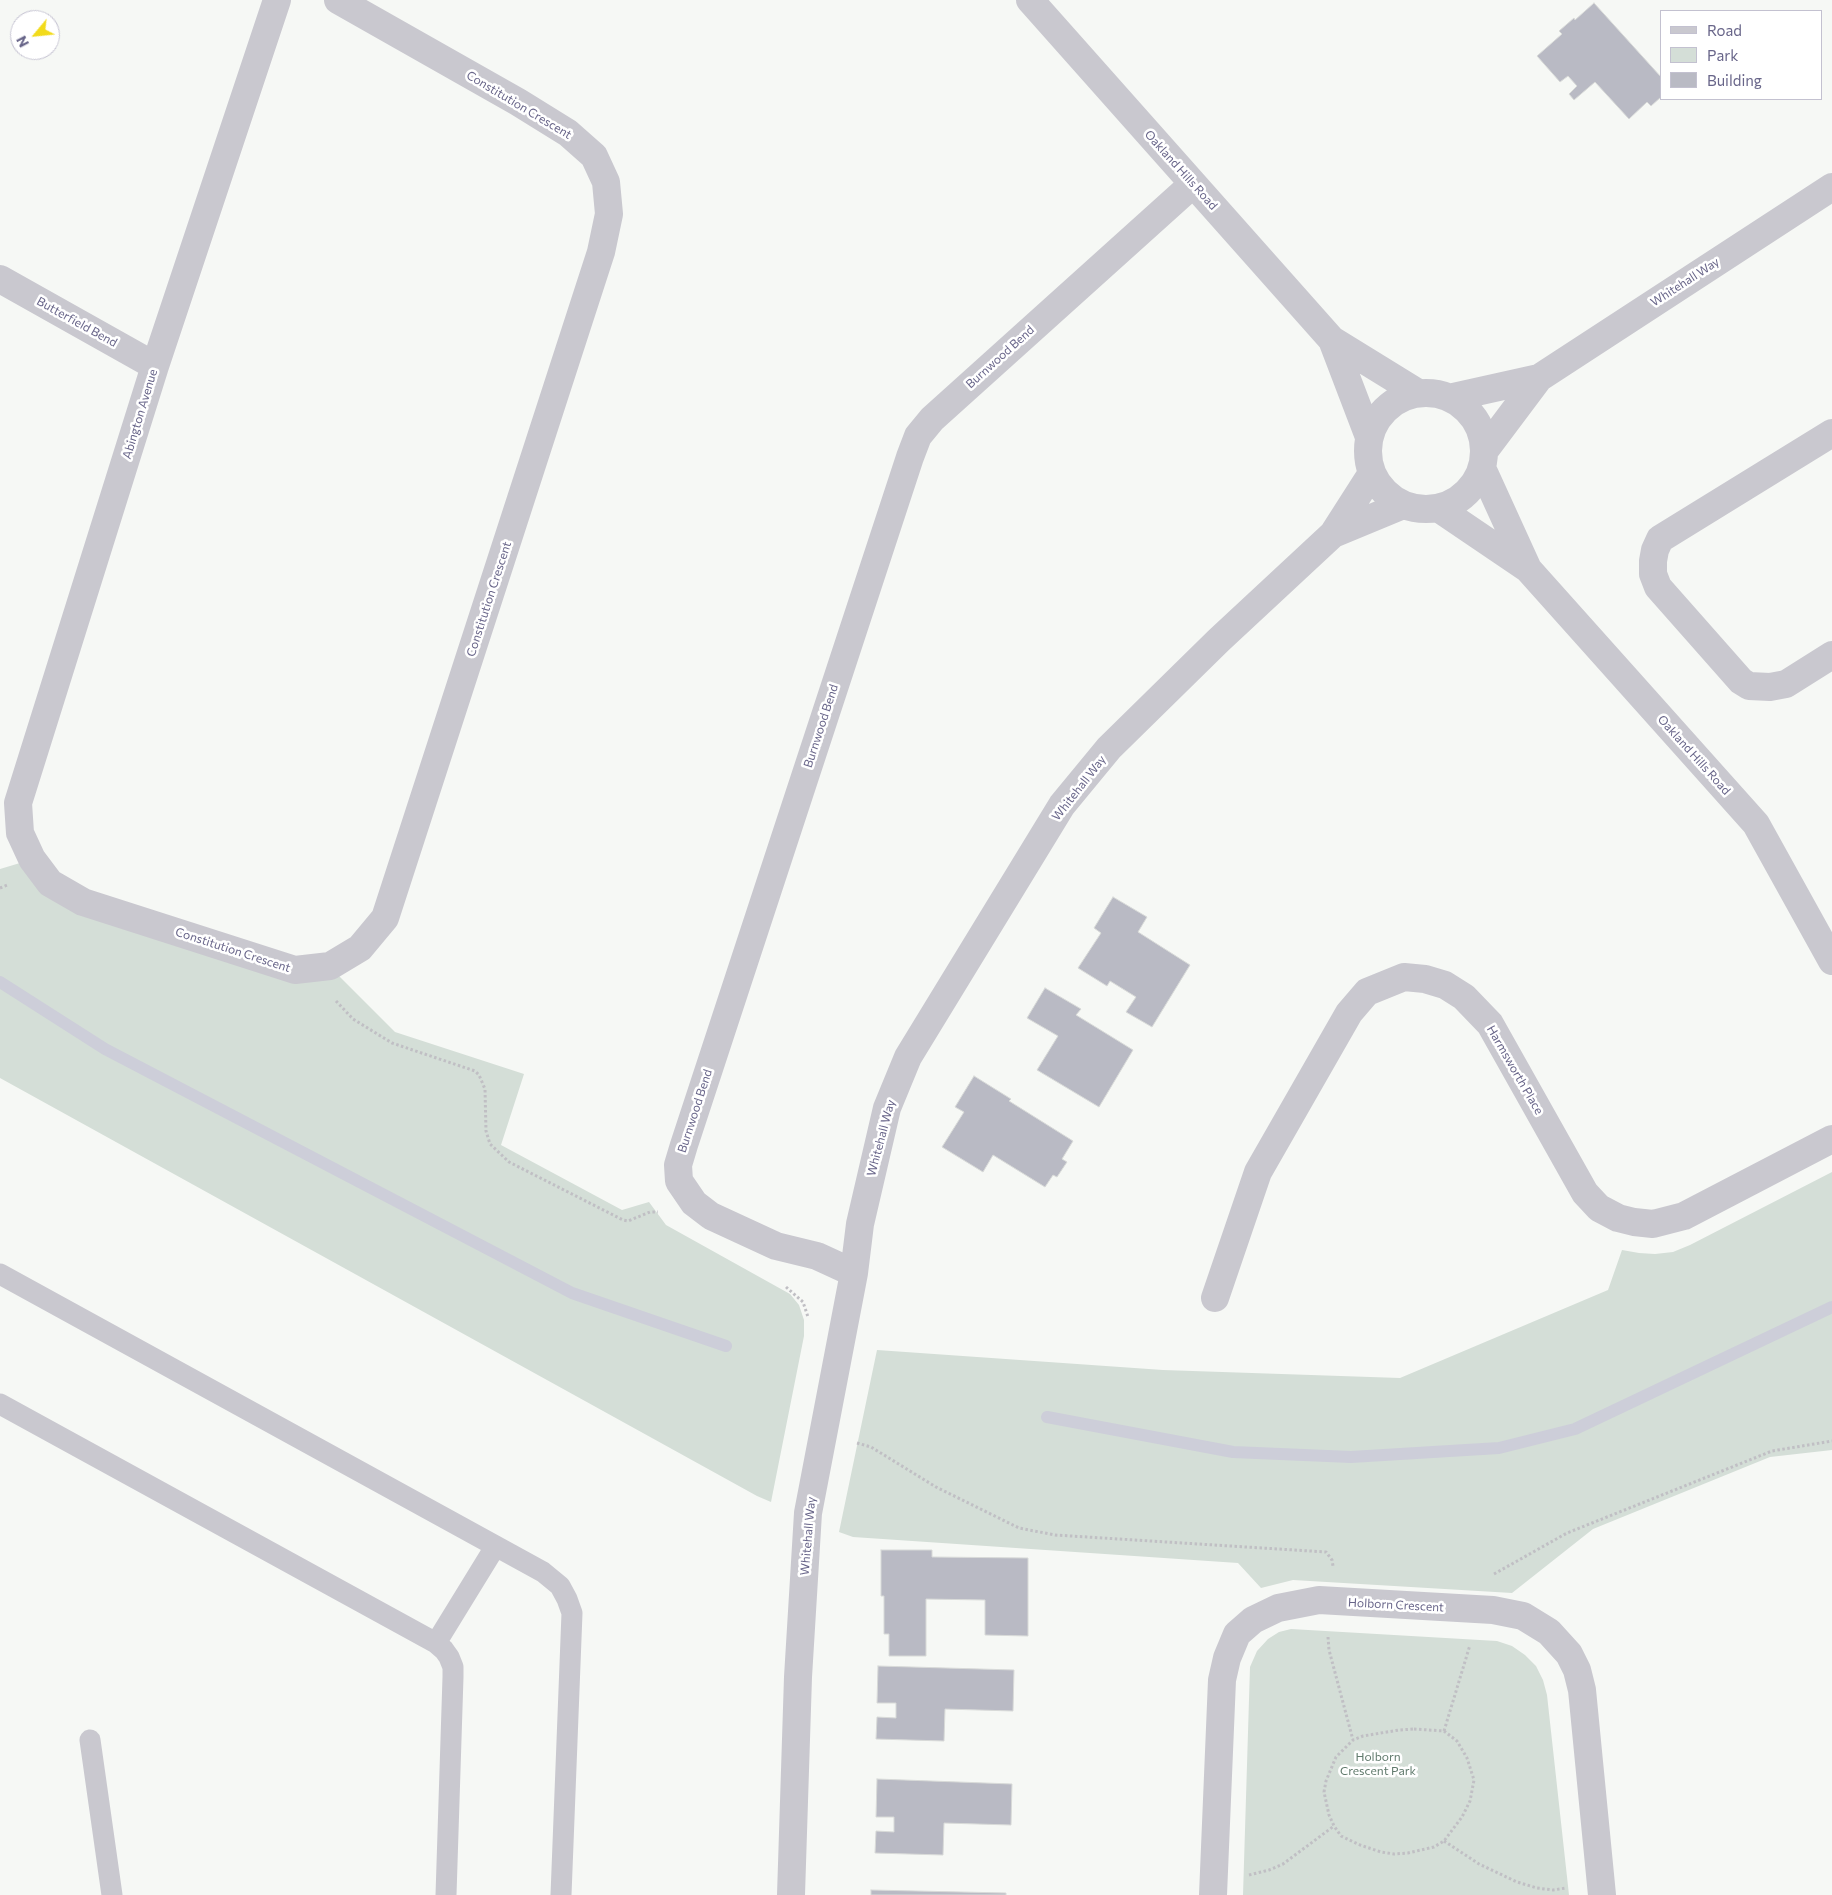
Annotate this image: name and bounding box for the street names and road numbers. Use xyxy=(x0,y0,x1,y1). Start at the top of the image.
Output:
street label: Constitution Crescent xyxy=(464,68,574,142)
street label: Oakland Hills Road xyxy=(1142,127,1220,213)
street label: Whitehall Way xyxy=(1648,254,1722,310)
street label: Butterfield Bend xyxy=(34,294,120,350)
street label: Burnwood Bend xyxy=(963,323,1037,391)
street label: Abington Avenue xyxy=(120,367,160,461)
street label: Constitution Crescent xyxy=(464,540,514,658)
street label: Burnwood Bend xyxy=(801,682,841,770)
street label: Oakland Hills Road xyxy=(1655,712,1733,798)
street label: Whitehall Way xyxy=(1049,752,1109,824)
street label: Constitution Crescent xyxy=(174,925,292,975)
street label: Harmsworth Place xyxy=(1484,1023,1546,1117)
street label: Burnwood Bend xyxy=(675,1067,715,1155)
street label: Whitehall Way xyxy=(864,1098,898,1178)
street label: Whitehall Way xyxy=(797,1496,819,1576)
street label: Holborn Crescent xyxy=(1348,1595,1444,1615)

